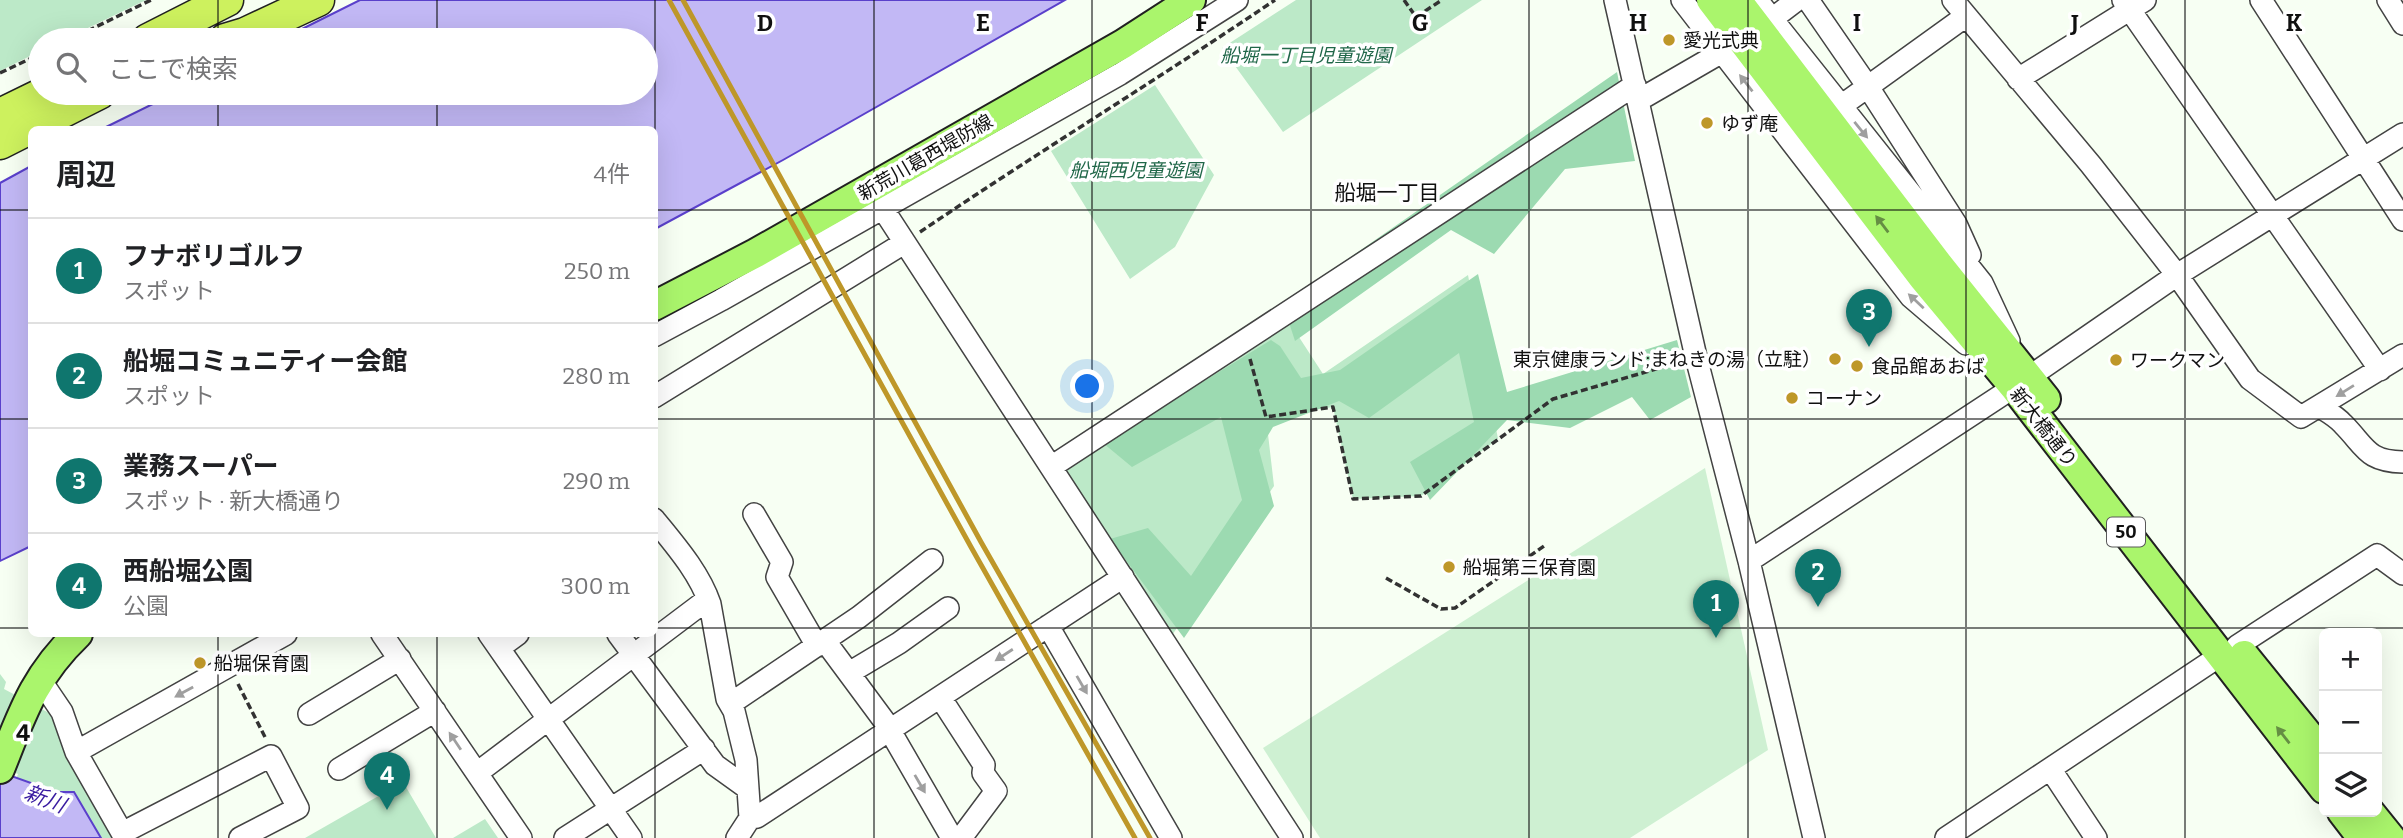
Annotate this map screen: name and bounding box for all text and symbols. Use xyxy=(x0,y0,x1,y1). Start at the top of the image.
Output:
text: D xyxy=(757,9,773,37)
text: E xyxy=(976,9,990,37)
text: F xyxy=(1196,9,1209,37)
text: G xyxy=(1412,9,1429,37)
text: H xyxy=(1629,9,1647,37)
text: I xyxy=(1853,9,1861,37)
text: J xyxy=(2069,9,2079,37)
text: K xyxy=(2286,9,2303,37)
search box xyxy=(28,28,658,105)
place label: 愛光式典 xyxy=(1683,29,1759,52)
marker: 愛光式典 xyxy=(1661,32,1677,48)
park label: 船堀一丁目児童遊園 xyxy=(1220,44,1394,67)
icon: search xyxy=(52,48,90,86)
text: ここで検索 xyxy=(108,54,238,85)
one-way arrow xyxy=(1739,74,1754,92)
street label: 新荒川葛西堤防線 xyxy=(854,109,997,205)
place label: ゆず庵 xyxy=(1721,112,1778,135)
marker: ゆず庵 xyxy=(1699,115,1715,131)
one-way arrow xyxy=(1853,121,1868,139)
text: 周辺 xyxy=(56,157,116,193)
park label: 船堀西児童遊園 xyxy=(1069,159,1205,182)
text: 4件 xyxy=(594,160,630,188)
district label: 船堀一丁目 xyxy=(1335,180,1440,206)
one-way arrow xyxy=(1875,215,1889,233)
text: フナボリゴルフ xyxy=(123,241,305,272)
text: 1 xyxy=(74,257,84,285)
text: 250 m xyxy=(564,257,630,285)
text: スポット xyxy=(123,277,215,305)
pin: 3 xyxy=(1846,289,1892,347)
one-way arrow xyxy=(1908,293,1925,309)
text: 船堀コミュニティー会館 xyxy=(123,346,407,377)
place label: 東京健康ランド;まねきの湯（立駐） xyxy=(1513,348,1821,371)
place label: ワークマン xyxy=(2130,349,2225,372)
marker: 東京健康ランド;まねきの湯（立駐） xyxy=(1827,351,1843,367)
marker: ワークマン xyxy=(2108,352,2124,368)
place label: 食品館あおば xyxy=(1871,355,1985,378)
marker: 食品館あおば xyxy=(1849,358,1865,374)
text: 2 xyxy=(73,362,85,390)
text: 280 m xyxy=(562,362,630,390)
your location xyxy=(1070,369,1104,403)
text: スポット xyxy=(123,382,215,410)
street label: 新大橋通り xyxy=(2005,383,2082,472)
one-way arrow xyxy=(2336,385,2355,398)
place label: コーナン xyxy=(1806,387,1882,410)
marker: コーナン xyxy=(1784,390,1800,406)
text: 業務スーパー xyxy=(123,451,279,482)
text: 3 xyxy=(72,467,86,495)
text: 290 m xyxy=(563,467,630,495)
text: スポット · 新大橋通り xyxy=(123,487,344,515)
road number: 50 xyxy=(2107,518,2145,546)
pin: 2 xyxy=(1795,549,1841,607)
text: 西船堀公園 xyxy=(123,556,253,587)
place label: 船堀第三保育園 xyxy=(1463,556,1596,579)
marker: 船堀第三保育園 xyxy=(1441,559,1457,575)
text: 4 xyxy=(72,572,86,600)
text: 300 m xyxy=(561,572,630,600)
pin: 1 xyxy=(1693,580,1739,638)
text: 公園 xyxy=(123,592,169,620)
map controls xyxy=(2319,628,2382,817)
button: + xyxy=(2319,628,2382,691)
one-way arrow xyxy=(995,648,1013,662)
place label: 船堀保育園 xyxy=(214,652,309,675)
marker: 船堀保育園 xyxy=(192,655,208,671)
one-way arrow xyxy=(1076,676,1088,695)
one-way arrow xyxy=(174,686,194,698)
button: − xyxy=(2319,691,2382,754)
text: 4 xyxy=(16,719,30,747)
one-way arrow xyxy=(2276,726,2290,744)
one-way arrow xyxy=(448,732,462,750)
pin: 4 xyxy=(364,752,410,810)
button: layers xyxy=(2319,754,2382,817)
one-way arrow xyxy=(914,775,926,794)
water label: 新川 xyxy=(21,779,71,819)

